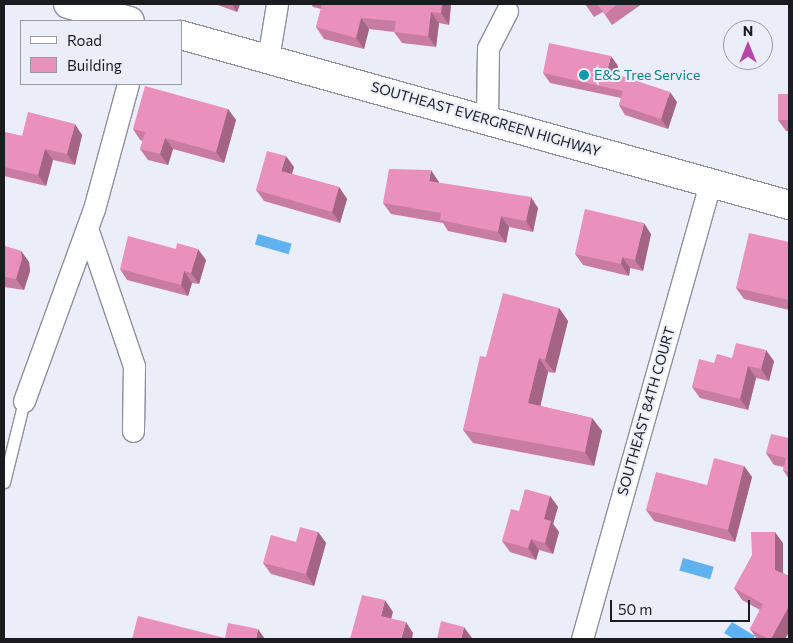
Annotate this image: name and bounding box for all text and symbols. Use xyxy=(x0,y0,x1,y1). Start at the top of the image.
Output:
legend xyxy=(20,20,182,85)
north arrow xyxy=(723,20,773,70)
text: N xyxy=(743,22,753,39)
text: Road xyxy=(67,31,102,49)
text: Building xyxy=(67,56,122,74)
place label: E&S Tree Service xyxy=(594,67,700,83)
marker: E&S Tree Service xyxy=(578,69,590,81)
street label: SOUTHEAST EVERGREEN HIGHWAY xyxy=(369,78,603,160)
street label: SOUTHEAST 84TH COURT xyxy=(614,325,678,497)
scale bar xyxy=(613,590,753,622)
text: 50 m xyxy=(618,600,652,618)

